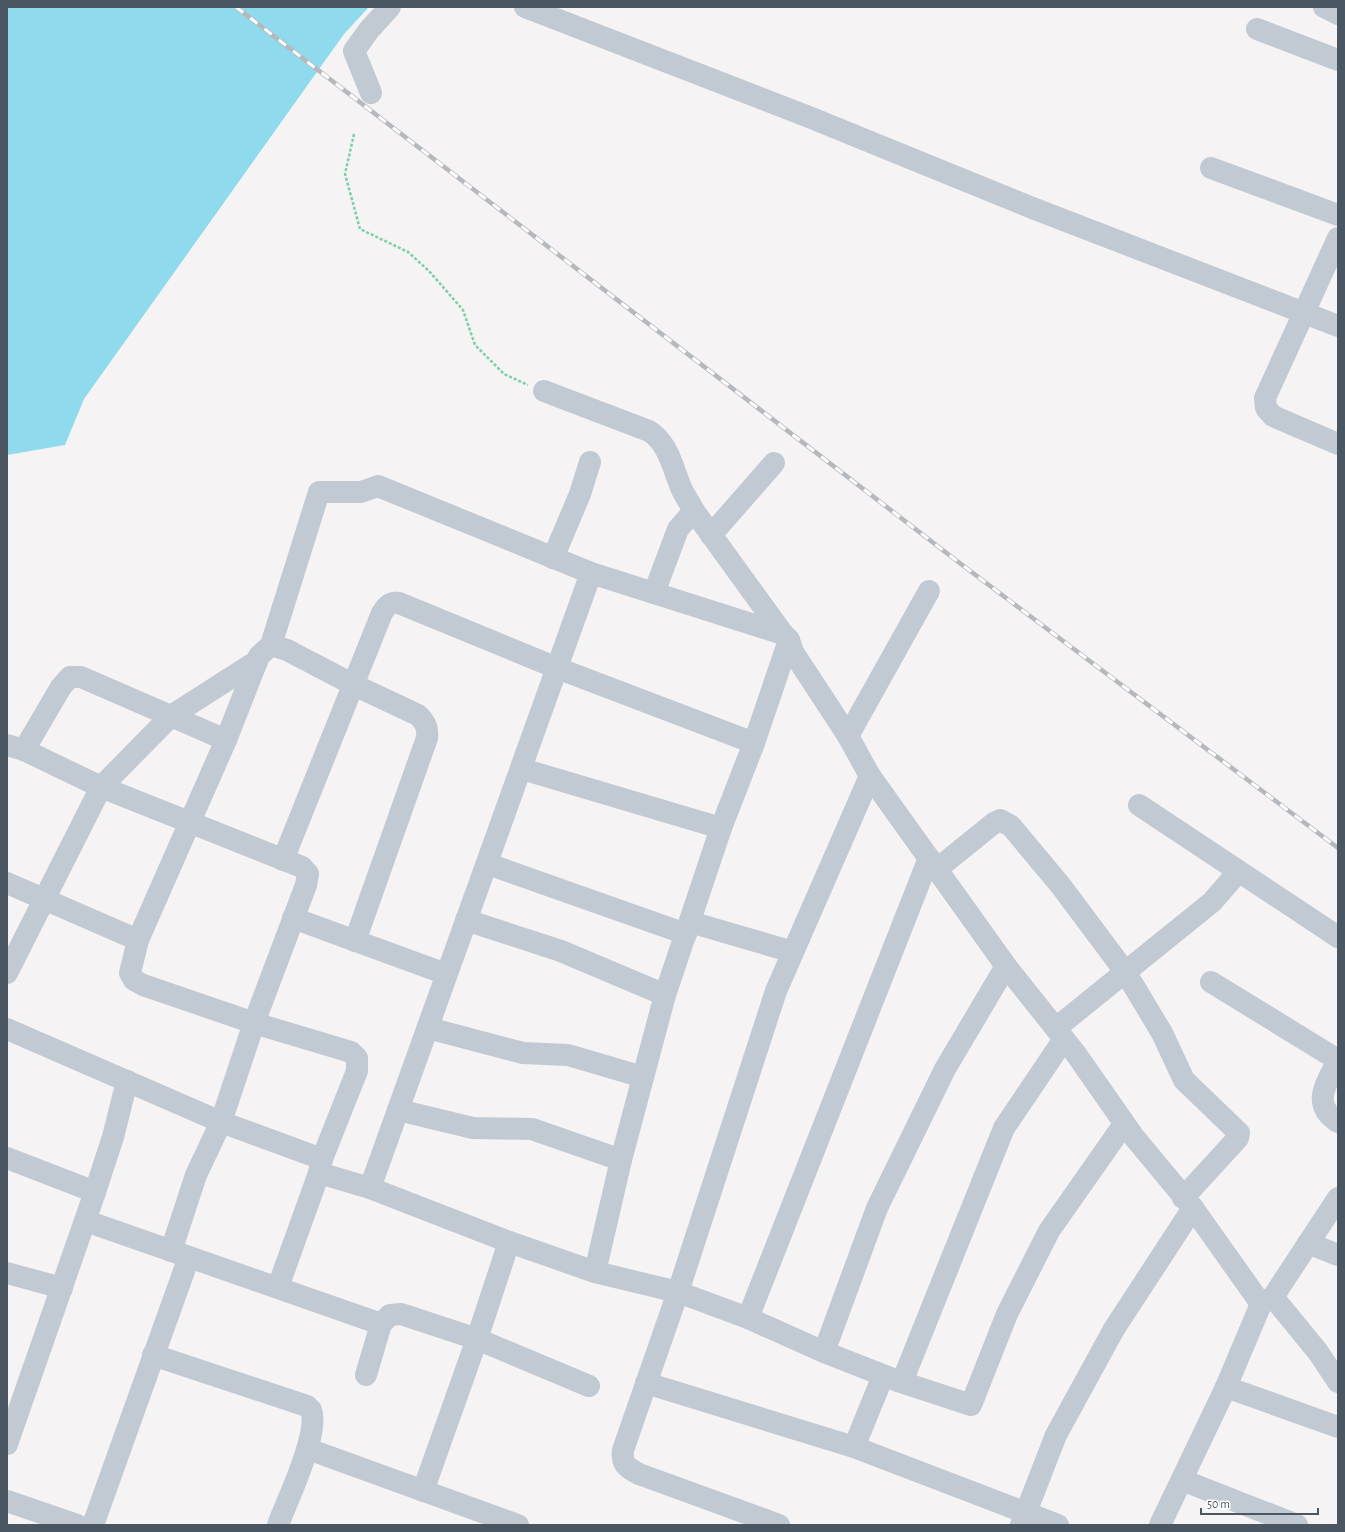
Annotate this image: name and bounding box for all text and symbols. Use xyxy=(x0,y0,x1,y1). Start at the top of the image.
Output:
scale bar xyxy=(1201,1490,1318,1516)
text: 50 m xyxy=(1207,1498,1230,1510)

